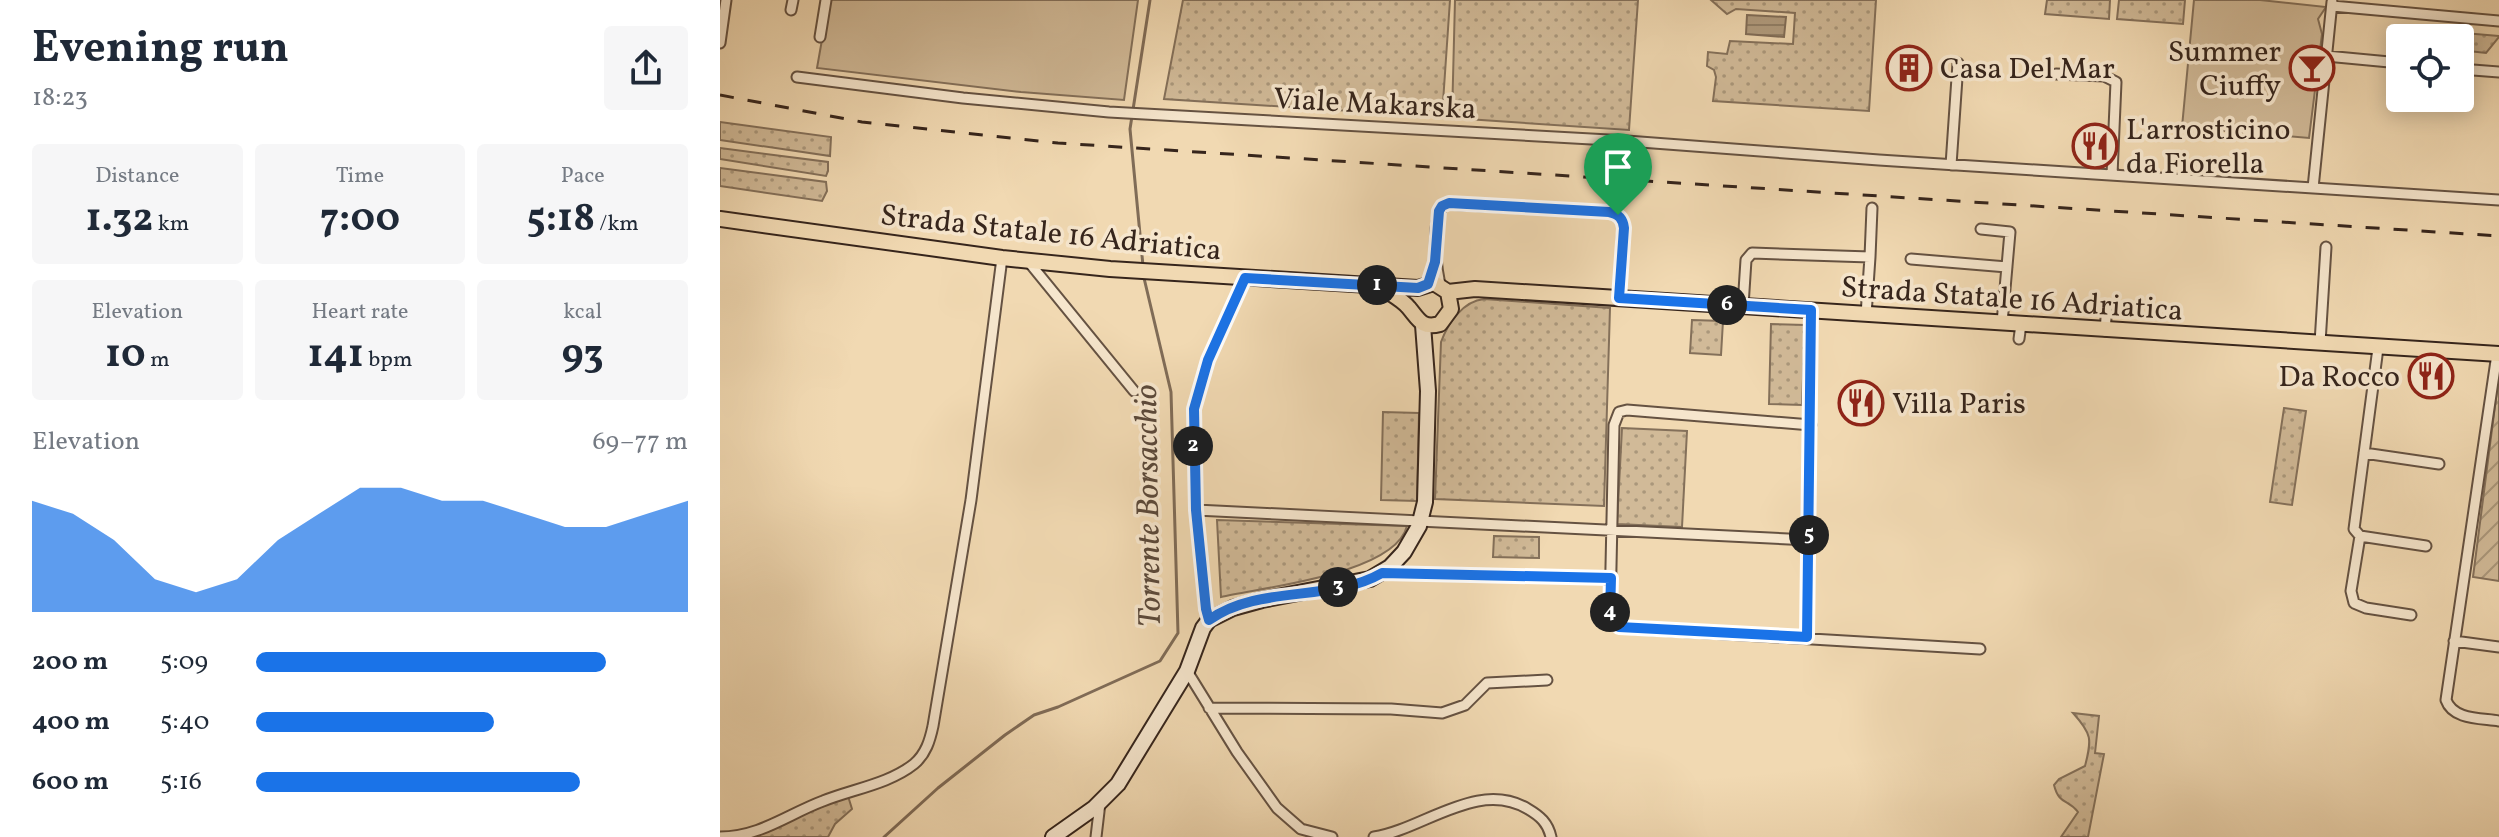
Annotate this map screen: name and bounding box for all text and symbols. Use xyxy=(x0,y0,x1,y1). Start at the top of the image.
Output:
text: Evening run xyxy=(32,19,289,80)
map controls xyxy=(2386,24,2474,112)
button: locate xyxy=(2386,24,2474,112)
button: share xyxy=(604,26,688,110)
place label: Summer Ciuffy xyxy=(2168,32,2281,108)
building icon: Casa Del Mar xyxy=(1885,44,1933,92)
bar icon: Summer Ciuffy xyxy=(2288,44,2336,92)
place label: Casa Del Mar xyxy=(1940,49,2115,91)
street label: Viale Makarska xyxy=(1272,79,1477,131)
text: 18:23 xyxy=(32,80,88,116)
place label: L'arrosticino da Fiorella xyxy=(2126,110,2291,186)
restaurant icon: L'arrosticino da Fiorella xyxy=(2071,122,2119,170)
pin xyxy=(1584,133,1652,215)
icon: arrive xyxy=(1596,145,1640,189)
text: Distance xyxy=(95,161,179,192)
text: Time xyxy=(336,161,384,192)
text: Pace xyxy=(561,161,605,192)
text: 1.32 xyxy=(85,192,153,248)
text: 7:00 xyxy=(320,192,400,248)
text: 5:18 xyxy=(526,192,595,248)
street label: Strada Statale 16 Adriatica xyxy=(878,195,1224,273)
text: km xyxy=(153,209,189,240)
text: /km xyxy=(595,209,639,240)
pin: 1 xyxy=(1357,265,1397,305)
street label: Strada Statale 16 Adriatica xyxy=(1839,267,2184,333)
text: 1 xyxy=(1373,269,1381,300)
pin: 6 xyxy=(1707,285,1747,325)
text: 6 xyxy=(1721,289,1733,320)
text: Elevation xyxy=(92,297,183,328)
text: Heart rate xyxy=(311,297,409,328)
text: kcal xyxy=(563,297,602,328)
text: 10 xyxy=(105,328,146,384)
text: 141 xyxy=(308,328,364,384)
text: 93 xyxy=(562,328,604,384)
text: m xyxy=(146,345,170,376)
text: bpm xyxy=(364,345,412,376)
restaurant icon: Da Rocco xyxy=(2407,352,2455,400)
place label: Da Rocco xyxy=(2279,357,2400,399)
restaurant icon: Villa Paris xyxy=(1837,379,1885,427)
water label: Torrente Borsacchio xyxy=(1126,384,1174,628)
place label: Villa Paris xyxy=(1892,384,2026,426)
text: Elevation xyxy=(32,424,140,460)
text: 69–77 m xyxy=(592,424,688,460)
pin: 2 xyxy=(1173,426,1213,466)
text: 2 xyxy=(1187,430,1199,461)
pin: 5 xyxy=(1789,515,1829,555)
text: 5 xyxy=(1804,519,1814,550)
pin: 3 xyxy=(1318,567,1358,607)
text: 3 xyxy=(1332,571,1344,602)
pin: 4 xyxy=(1590,592,1630,632)
text: 4 xyxy=(1603,596,1617,627)
text: 200 m xyxy=(32,644,108,680)
text: 5:09 xyxy=(160,644,208,680)
text: 400 m xyxy=(32,704,110,740)
text: 5:40 xyxy=(160,704,209,740)
text: 600 m xyxy=(32,764,109,800)
text: 5:16 xyxy=(160,764,202,800)

